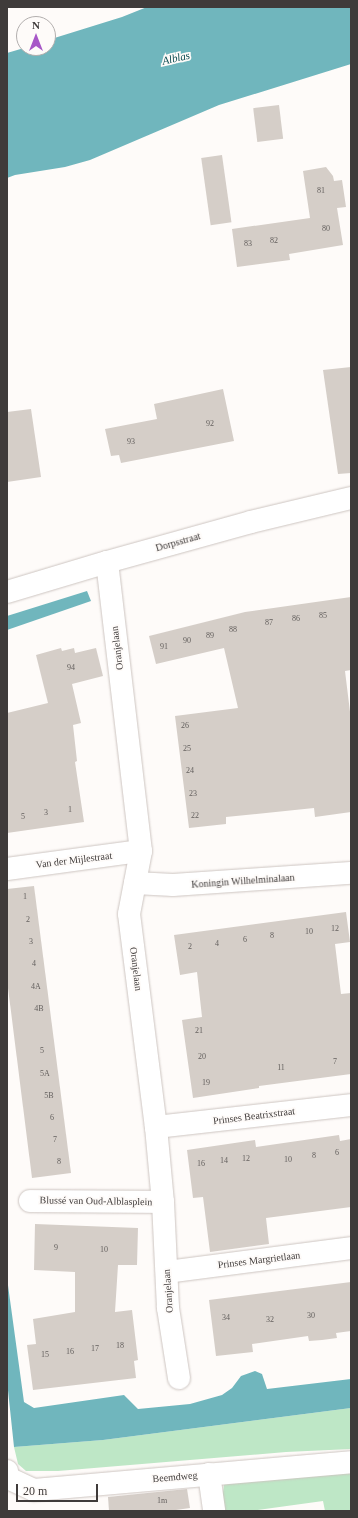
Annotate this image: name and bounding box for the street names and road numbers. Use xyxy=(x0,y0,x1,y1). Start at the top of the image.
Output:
street label: Dorpsstraat xyxy=(154,530,202,554)
street label: Oranjelaan xyxy=(108,626,126,670)
street label: Van der Mijlestraat xyxy=(35,849,113,871)
street label: Koningin Wilhelminalaan xyxy=(191,871,295,891)
street label: Oranjelaan xyxy=(127,947,145,991)
street label: Prinses Beatrixstraat xyxy=(212,1105,296,1127)
street label: Blussé van Oud-Alblasplein xyxy=(40,1194,152,1208)
street label: Prinses Margrietlaan xyxy=(217,1249,301,1271)
street label: Oranjelaan xyxy=(160,1269,176,1313)
street label: Beemdweg xyxy=(152,1469,198,1485)

